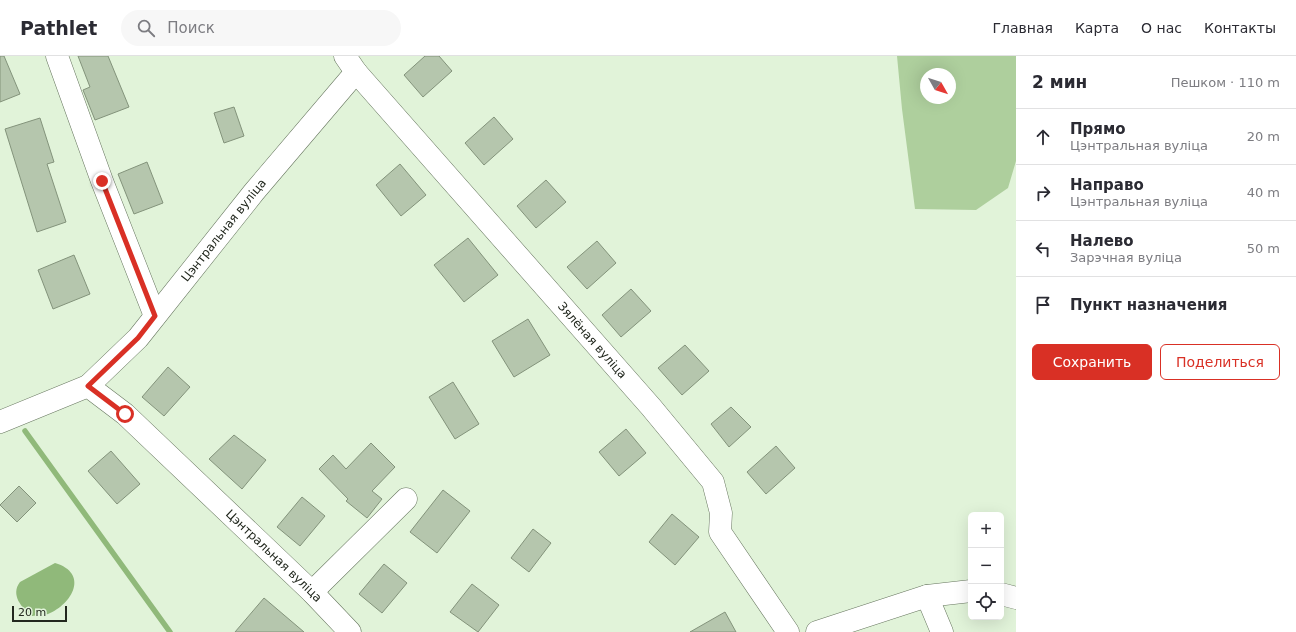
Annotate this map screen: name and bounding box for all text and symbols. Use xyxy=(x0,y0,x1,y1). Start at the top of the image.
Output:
search box xyxy=(121,10,401,46)
text: Pathlet xyxy=(20,17,97,39)
icon: search xyxy=(135,17,157,39)
text: Поиск xyxy=(167,19,215,37)
text: Главная xyxy=(992,20,1053,36)
text: Карта xyxy=(1075,20,1119,36)
text: О нас xyxy=(1141,20,1182,36)
text: Контакты xyxy=(1204,20,1276,36)
north arrow xyxy=(920,68,956,104)
text: 2 мин xyxy=(1032,72,1087,92)
text: Пешком · 110 m xyxy=(1171,75,1280,90)
text: Прямо xyxy=(1070,120,1126,138)
icon: ahead xyxy=(1032,126,1054,148)
text: 20 m xyxy=(1247,129,1280,144)
text: Цэнтральная вуліца xyxy=(1070,138,1208,153)
route end xyxy=(93,172,111,190)
street label: Цэнтральная вуліца xyxy=(179,176,269,284)
text: Направо xyxy=(1070,176,1144,194)
icon: right xyxy=(1032,182,1054,204)
text: 40 m xyxy=(1247,185,1280,200)
text: Цэнтральная вуліца xyxy=(1070,194,1208,209)
text: Налево xyxy=(1070,232,1134,250)
icon: left xyxy=(1032,238,1054,260)
text: 50 m xyxy=(1247,241,1280,256)
text: Зарэчная вуліца xyxy=(1070,250,1182,265)
icon: arrive xyxy=(1032,294,1054,316)
text: Пункт назначения xyxy=(1070,296,1227,314)
street label: Зялёная вуліца xyxy=(555,299,630,381)
button: Сохранить xyxy=(1032,344,1152,380)
button: Поделиться xyxy=(1160,344,1280,380)
route start xyxy=(116,405,134,423)
street label: Цэнтральная вуліца xyxy=(223,507,325,605)
map controls xyxy=(968,512,1004,620)
button: + xyxy=(968,512,1004,548)
button: − xyxy=(968,548,1004,584)
button: locate xyxy=(968,584,1004,620)
scale bar xyxy=(12,604,67,623)
text: 20 m xyxy=(18,606,46,619)

